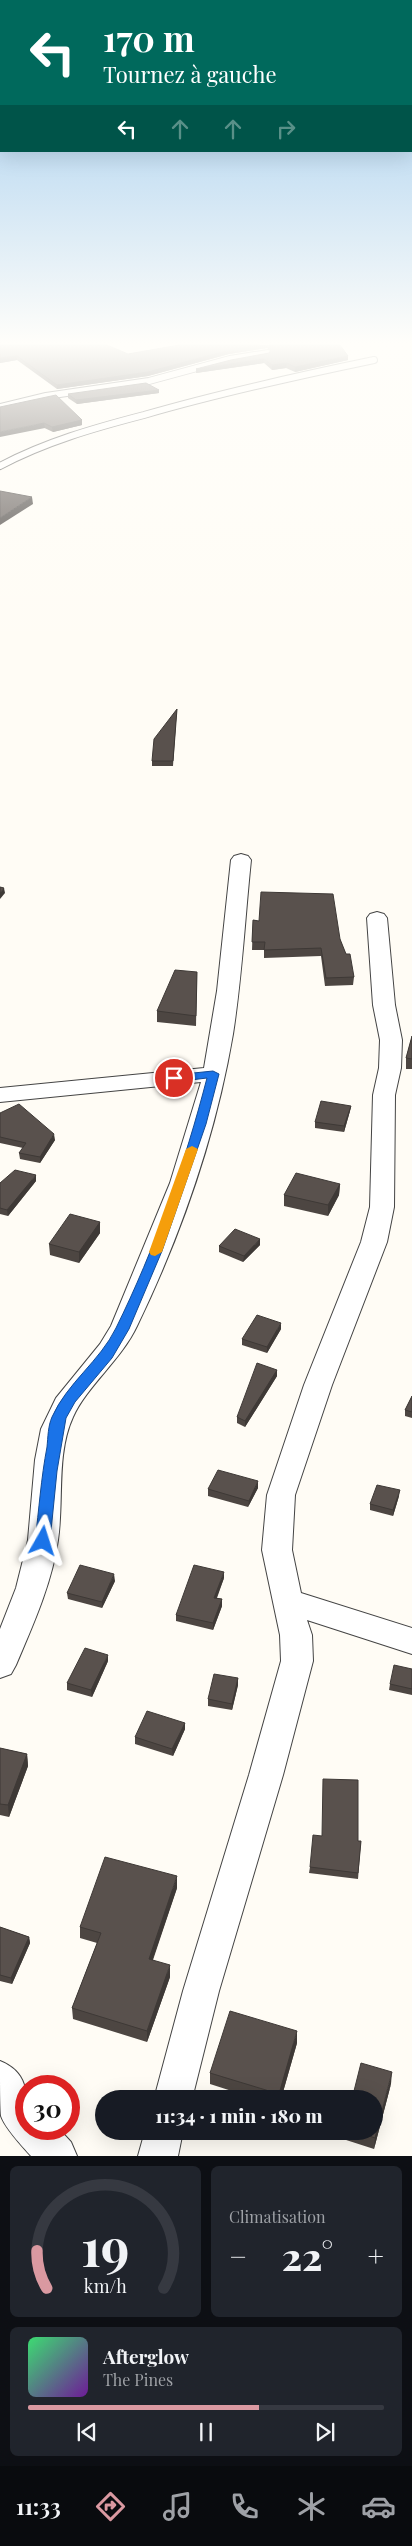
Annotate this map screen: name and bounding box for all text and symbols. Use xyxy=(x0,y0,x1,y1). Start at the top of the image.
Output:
text: 170 m xyxy=(103,14,195,61)
icon: left xyxy=(20,20,85,85)
text: Tournez à gauche xyxy=(103,59,277,89)
icon: left xyxy=(113,115,141,143)
icon: ahead xyxy=(166,115,194,143)
icon: ahead xyxy=(219,115,247,143)
icon: right xyxy=(272,115,300,143)
pin xyxy=(153,1057,195,1099)
icon: arrive xyxy=(160,1064,188,1092)
position arrow xyxy=(16,1514,68,1566)
speed limit sign: 30 xyxy=(15,2075,80,2140)
text: 11:34 · 1 min · 180 m xyxy=(155,2102,323,2128)
text: Climatisation xyxy=(229,2206,326,2227)
text: 19 xyxy=(81,2211,130,2280)
text: 22° xyxy=(282,2230,333,2281)
text: − xyxy=(229,2237,247,2274)
text: + xyxy=(368,2237,384,2274)
text: km/h xyxy=(84,2274,127,2297)
text: Afterglow xyxy=(103,2343,189,2369)
text: The Pines xyxy=(103,2369,173,2390)
icon: previous xyxy=(73,2418,101,2446)
icon: pause xyxy=(192,2418,220,2446)
icon: next xyxy=(311,2418,339,2446)
icon: directions xyxy=(93,2489,128,2524)
icon: music xyxy=(160,2489,195,2524)
icon: phone xyxy=(227,2489,262,2524)
icon: climate xyxy=(294,2489,329,2524)
icon: car xyxy=(361,2489,396,2524)
text: 11:33 xyxy=(16,2491,61,2521)

